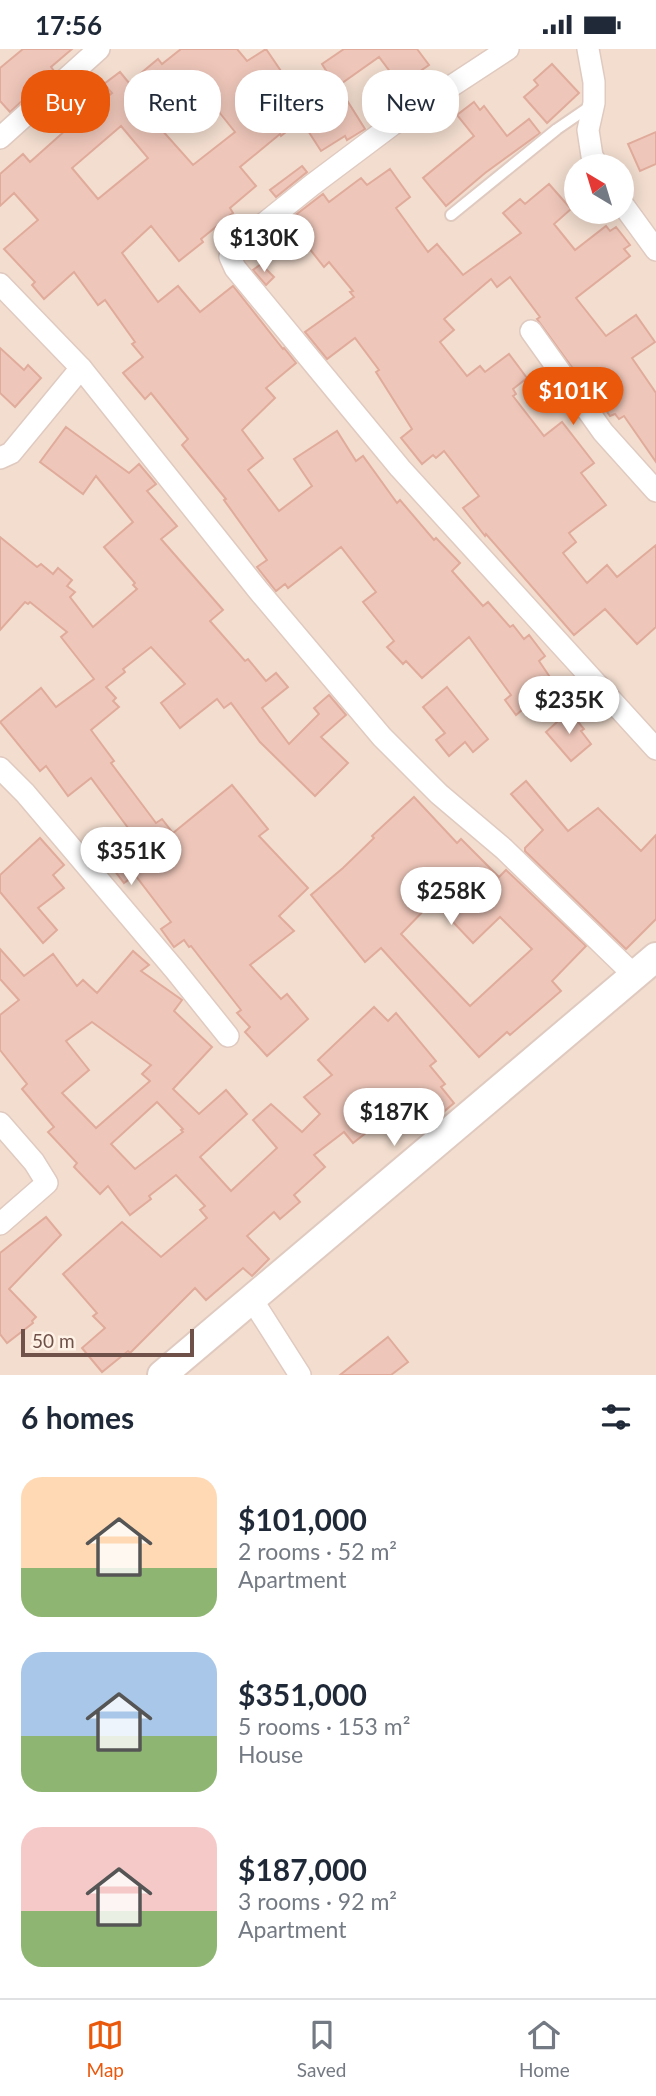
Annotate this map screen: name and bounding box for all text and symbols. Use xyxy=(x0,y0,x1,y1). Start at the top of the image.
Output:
text: 17:56 xyxy=(35,9,102,41)
chip: Buy xyxy=(21,70,110,133)
chip: Rent xyxy=(124,70,221,133)
chip: Filters xyxy=(235,70,348,133)
chip: New xyxy=(362,70,459,133)
north arrow xyxy=(564,154,634,224)
map controls xyxy=(564,154,634,224)
pin: $130K xyxy=(215,215,313,274)
text: $130K xyxy=(229,223,299,251)
pin: $101K xyxy=(524,367,622,427)
text: $101K xyxy=(538,376,608,404)
pin: $235K xyxy=(520,677,618,736)
text: $235K xyxy=(534,685,604,713)
pin: $351K xyxy=(82,827,180,887)
text: $351K xyxy=(96,836,166,864)
pin: $258K xyxy=(402,867,500,927)
text: $258K xyxy=(416,876,486,904)
pin: $187K xyxy=(345,1089,443,1148)
text: $187K xyxy=(359,1097,429,1125)
scale bar xyxy=(21,1326,194,1358)
text: 50 m xyxy=(32,1329,75,1352)
icon: filters xyxy=(597,1398,635,1436)
text: 6 homes xyxy=(21,1399,134,1435)
text: $101,000 xyxy=(238,1501,367,1537)
icon: home xyxy=(77,1505,161,1589)
text: 2 rooms · 52 m² xyxy=(238,1537,397,1565)
text: Apartment xyxy=(238,1565,346,1593)
text: $351,000 xyxy=(238,1676,367,1712)
icon: home xyxy=(77,1680,161,1764)
text: 5 rooms · 153 m² xyxy=(238,1712,410,1740)
text: House xyxy=(238,1740,303,1768)
text: $187,000 xyxy=(238,1851,367,1887)
icon: home xyxy=(77,1855,161,1939)
text: 3 rooms · 92 m² xyxy=(238,1887,397,1915)
text: Apartment xyxy=(238,1915,346,1943)
tab: Map xyxy=(86,2016,124,2081)
tab: Saved xyxy=(297,2016,346,2081)
tab: Home xyxy=(519,2016,570,2081)

